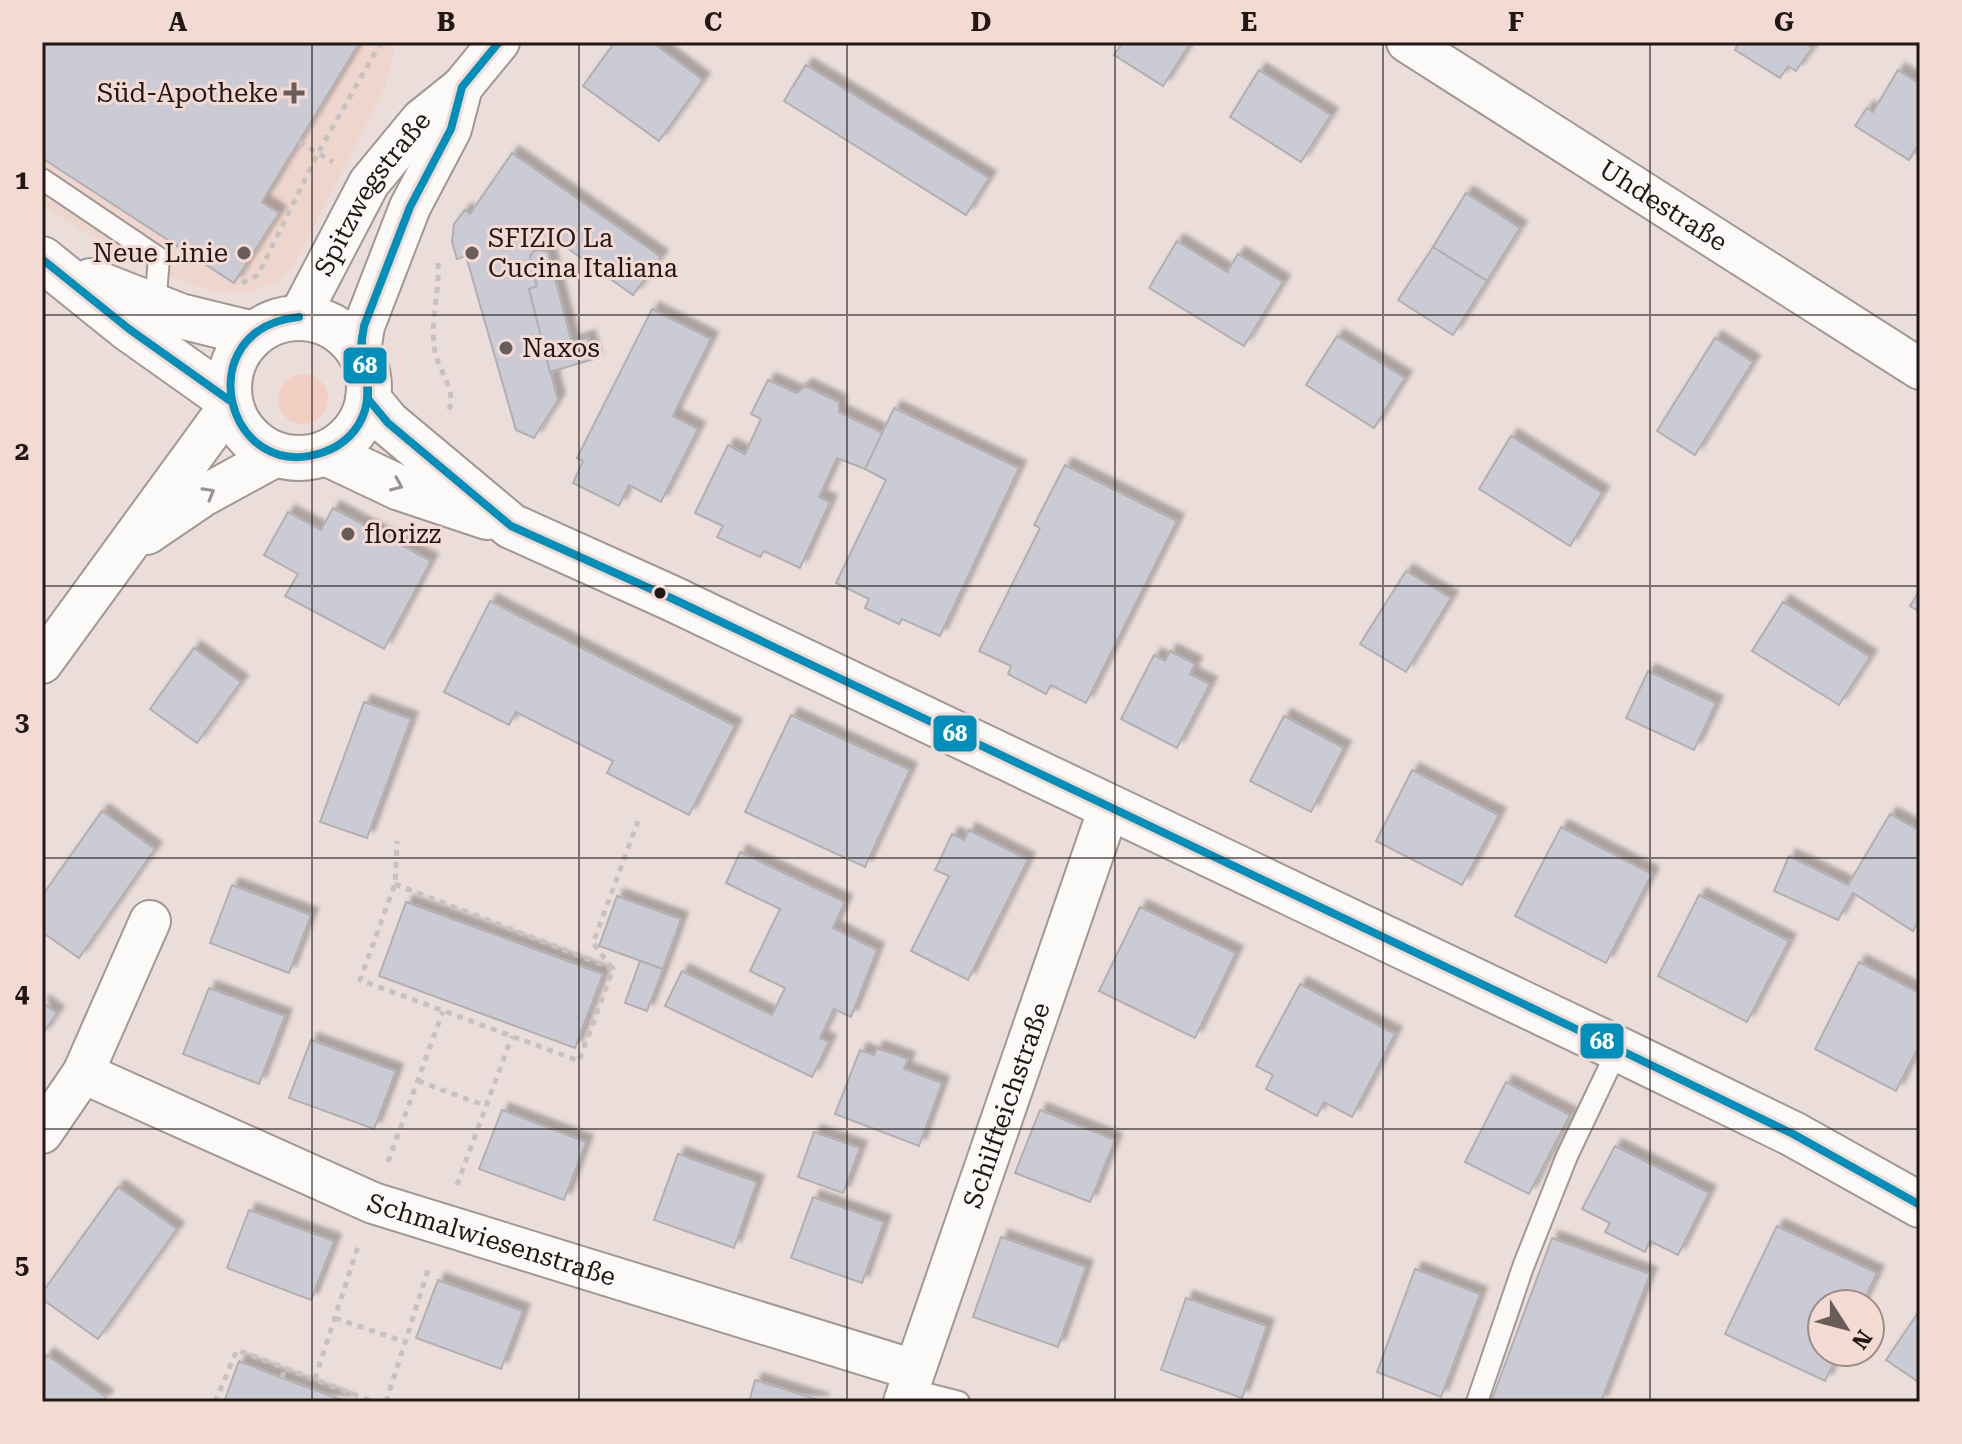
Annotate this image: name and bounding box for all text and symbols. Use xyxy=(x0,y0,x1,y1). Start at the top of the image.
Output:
text: A xyxy=(169,7,188,37)
text: B xyxy=(437,7,455,37)
text: C xyxy=(704,7,722,37)
text: D xyxy=(971,7,991,37)
text: E xyxy=(1241,7,1257,37)
text: F xyxy=(1508,7,1524,37)
text: G xyxy=(1774,7,1794,37)
place label: Süd-Apotheke xyxy=(97,78,278,108)
marker: Süd-Apotheke xyxy=(285,84,303,102)
street label: Spitzwegstraße xyxy=(308,105,437,281)
street label: Uhdestraße xyxy=(1594,154,1733,257)
text: 1 xyxy=(15,165,29,195)
place label: SFIZIO La Cucina Italiana xyxy=(488,223,678,283)
place label: Neue Linie xyxy=(92,238,228,268)
marker: Neue Linie xyxy=(235,244,253,262)
marker: SFIZIO La Cucina Italiana xyxy=(463,244,481,262)
place label: Naxos xyxy=(522,333,600,363)
marker: Naxos xyxy=(497,339,515,357)
line badge: 68 xyxy=(342,346,388,385)
text: 68 xyxy=(353,353,377,378)
text: 2 xyxy=(15,436,29,466)
one-way arrow xyxy=(389,476,403,492)
one-way arrow xyxy=(200,487,214,503)
place label: florizz xyxy=(364,519,441,549)
marker: florizz xyxy=(339,525,357,543)
unlabelled marker xyxy=(652,585,668,601)
text: 3 xyxy=(15,707,29,737)
line badge: 68 xyxy=(932,714,978,753)
text: 68 xyxy=(943,721,967,746)
text: 4 xyxy=(15,978,30,1008)
street label: Schilfteichstraße xyxy=(957,998,1056,1212)
line badge: 68 xyxy=(1579,1022,1625,1060)
text: 68 xyxy=(1590,1029,1614,1054)
street label: Schmalwiesenstraße xyxy=(364,1187,619,1292)
text: 5 xyxy=(15,1250,29,1280)
north arrow xyxy=(1806,1288,1886,1368)
text: N xyxy=(1847,1325,1877,1354)

